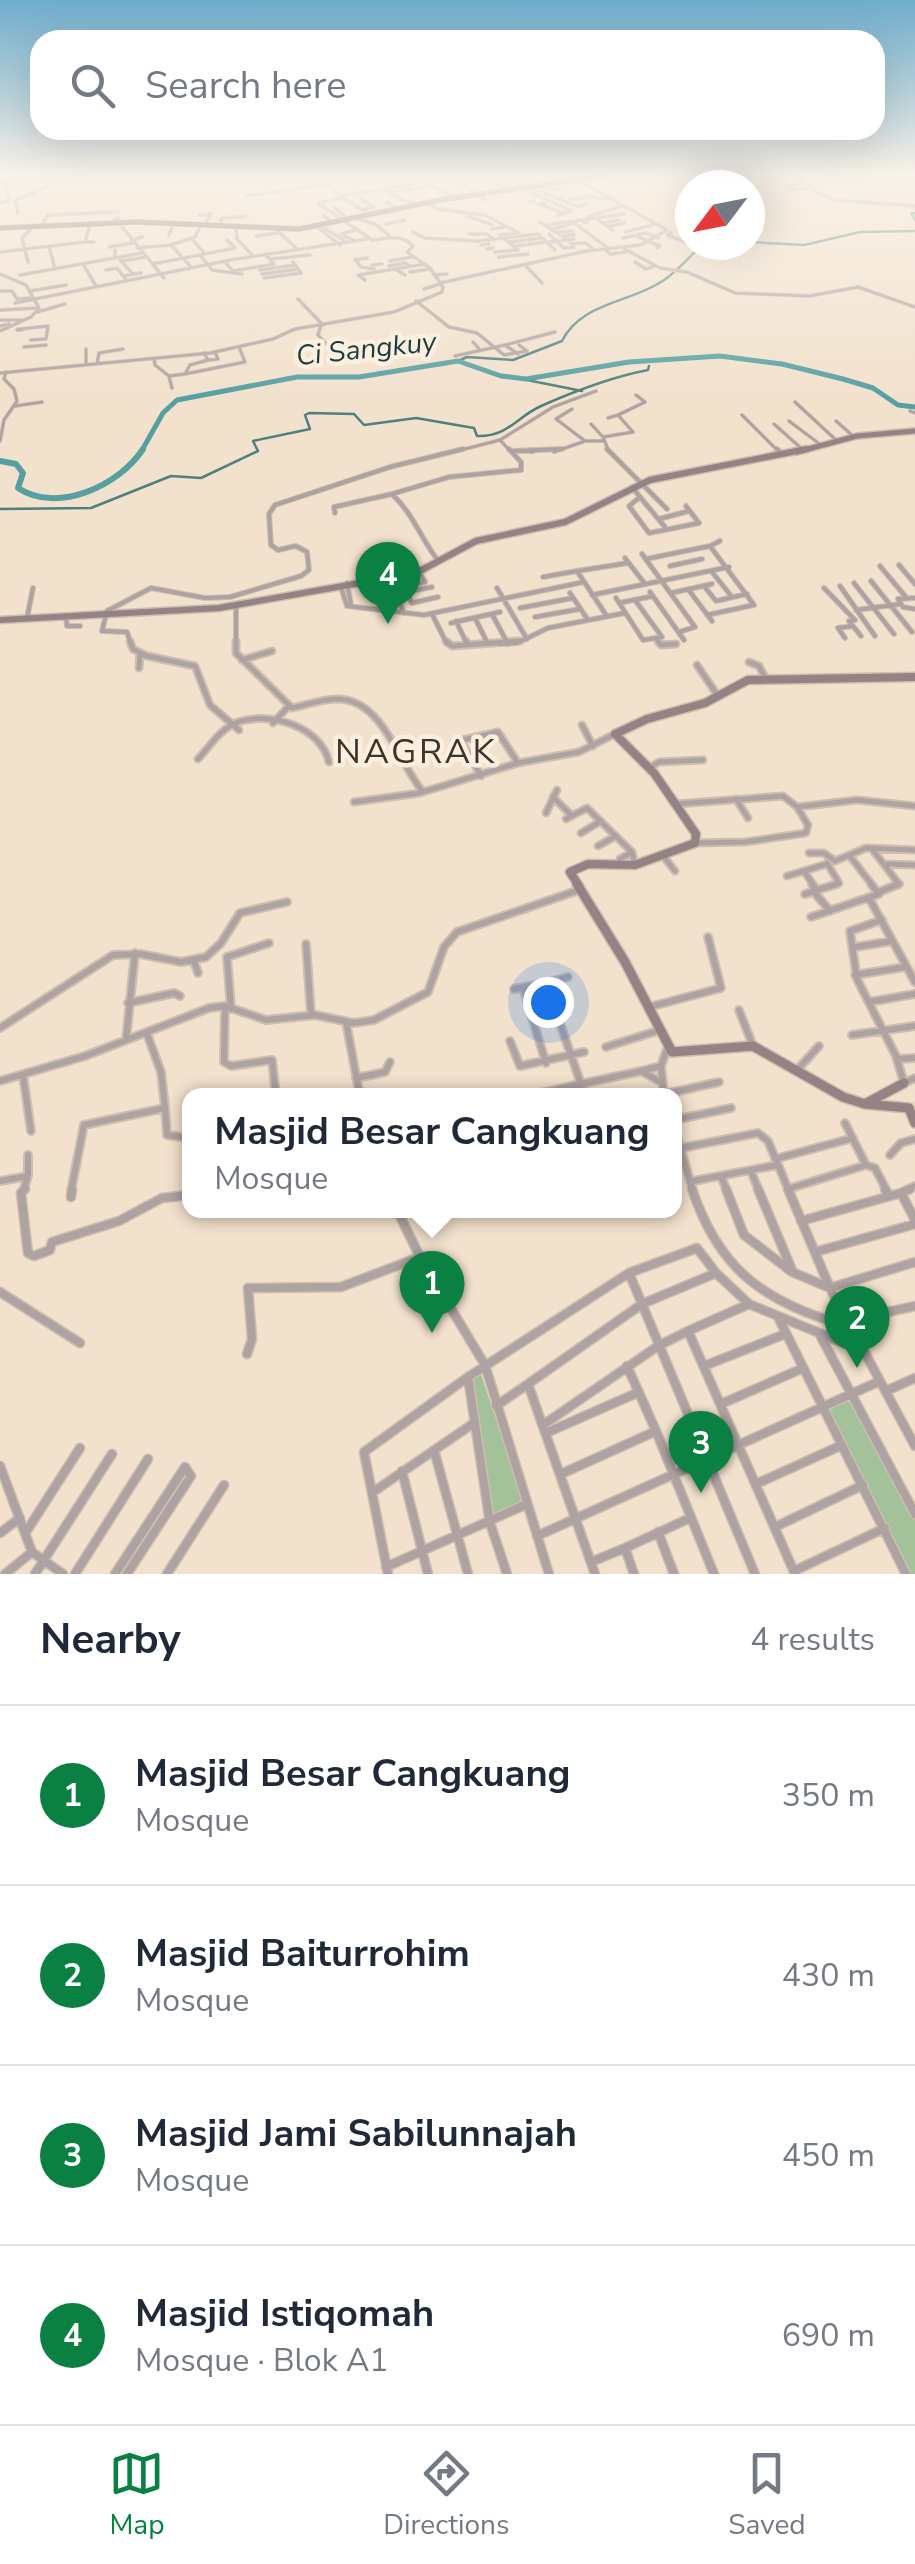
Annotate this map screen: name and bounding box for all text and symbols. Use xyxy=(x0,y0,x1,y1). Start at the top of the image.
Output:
search box xyxy=(30,30,885,140)
icon: search xyxy=(65,58,120,113)
text: Search here xyxy=(145,60,346,111)
north arrow xyxy=(675,170,765,260)
water label: Ci Sangkuy xyxy=(294,323,440,375)
pin: 4 xyxy=(356,542,420,624)
district label: NAGRAK xyxy=(335,728,497,775)
your location xyxy=(523,977,574,1028)
popup xyxy=(182,1088,682,1218)
text: Masjid Besar Cangkuang xyxy=(214,1106,650,1157)
text: Mosque xyxy=(214,1157,328,1200)
pin: 1 xyxy=(400,1250,464,1333)
pin: 2 xyxy=(824,1286,890,1368)
pin: 3 xyxy=(668,1410,734,1493)
text: Nearby xyxy=(40,1611,181,1668)
text: 4 results xyxy=(750,1618,875,1661)
text: Masjid Besar Cangkuang xyxy=(135,1748,571,1799)
text: 1 xyxy=(63,1774,82,1817)
text: 350 m xyxy=(782,1774,875,1817)
text: Mosque xyxy=(135,1799,249,1842)
text: Masjid Baiturrohim xyxy=(135,1928,470,1979)
text: 2 xyxy=(63,1954,82,1997)
text: 430 m xyxy=(782,1954,875,1997)
text: Mosque xyxy=(135,1979,249,2022)
text: Masjid Jami Sabilunnajah xyxy=(135,2108,577,2159)
text: 3 xyxy=(63,2134,82,2177)
text: 450 m xyxy=(782,2134,875,2177)
text: Mosque xyxy=(135,2159,249,2202)
text: Masjid Istiqomah xyxy=(135,2288,434,2339)
text: 4 xyxy=(63,2314,82,2357)
text: 690 m xyxy=(782,2314,875,2357)
text: Mosque · Blok A1 xyxy=(135,2339,388,2382)
tab: Map xyxy=(109,2446,164,2544)
tab: Directions xyxy=(383,2446,509,2544)
tab: Saved xyxy=(728,2446,806,2544)

